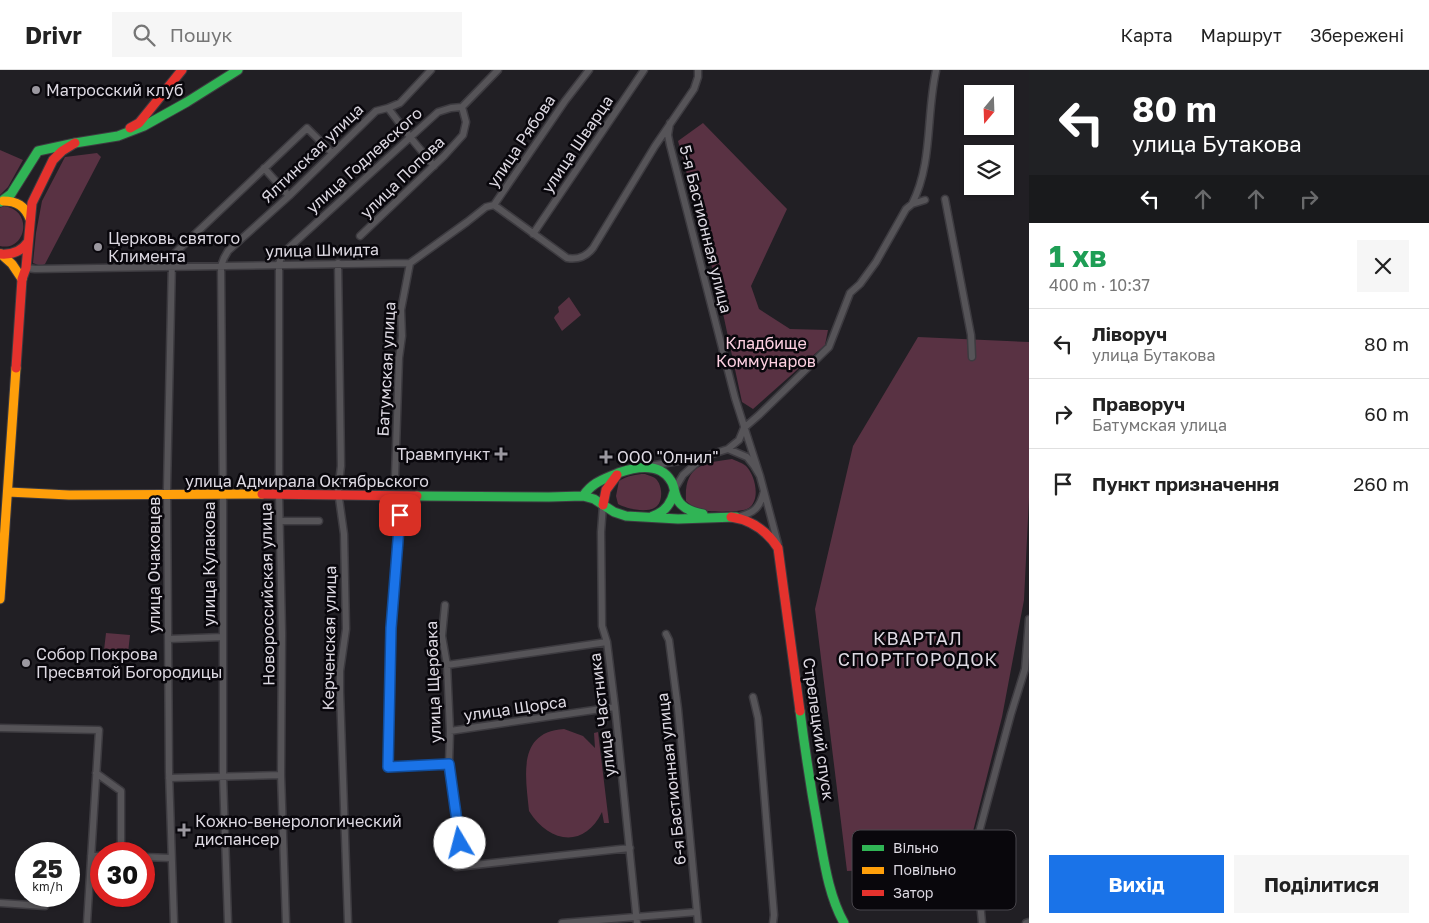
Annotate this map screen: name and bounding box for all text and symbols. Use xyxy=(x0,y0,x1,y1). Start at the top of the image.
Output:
search box xyxy=(112,12,462,57)
text: Drivr xyxy=(25,20,82,49)
icon: search xyxy=(130,21,158,49)
text: Пошук xyxy=(170,23,232,46)
text: Карта xyxy=(1120,24,1173,46)
text: Маршрут xyxy=(1201,24,1282,46)
text: Збережені xyxy=(1310,24,1404,46)
place label: Матросский клуб xyxy=(46,80,183,100)
marker: Матросский клуб xyxy=(30,84,42,96)
north arrow xyxy=(964,85,1014,135)
map controls xyxy=(964,85,1014,195)
text: 80 m xyxy=(1132,88,1217,130)
icon: left xyxy=(1049,90,1114,155)
street label: улица Рябова xyxy=(483,91,559,191)
street label: улица Шварца xyxy=(537,91,617,197)
street label: Ялтинская улица xyxy=(257,99,367,207)
street label: улица Годлевского xyxy=(302,103,426,217)
text: улица Бутакова xyxy=(1132,130,1302,157)
street label: улица Попова xyxy=(356,132,448,222)
street label: 5-я Бастионная улица xyxy=(675,143,737,315)
button: layers xyxy=(964,145,1014,195)
icon: left xyxy=(1136,185,1164,213)
icon: ahead xyxy=(1189,185,1217,213)
icon: ahead xyxy=(1242,185,1270,213)
icon: right xyxy=(1295,185,1323,213)
place label: Церковь святого Климента xyxy=(108,228,240,266)
text: 1 хв xyxy=(1049,238,1107,274)
street label: улица Шмидта xyxy=(265,239,379,261)
button: close xyxy=(1357,240,1409,292)
marker: Церковь святого Климента xyxy=(92,241,104,253)
text: 400 m · 10:37 xyxy=(1049,275,1150,295)
street label: Батумская улица xyxy=(372,301,400,437)
text: Ліворуч xyxy=(1092,322,1167,345)
icon: left xyxy=(1049,330,1077,358)
text: 80 m xyxy=(1364,332,1409,355)
park label: Кладбище Коммунаров xyxy=(716,333,816,371)
text: улица Бутакова xyxy=(1092,345,1215,365)
text: Праворуч xyxy=(1092,392,1185,415)
icon: right xyxy=(1049,400,1077,428)
text: 60 m xyxy=(1364,402,1409,425)
text: Батумская улица xyxy=(1092,415,1227,435)
place label: Травмпункт xyxy=(397,444,490,464)
marker: Травмпункт xyxy=(494,447,508,461)
place label: ООО "Олнил" xyxy=(617,447,719,467)
marker: ООО "Олнил" xyxy=(599,450,613,464)
icon: arrive xyxy=(1049,470,1077,498)
street label: улица Адмирала Октябрьского xyxy=(185,471,429,491)
text: Пункт призначення xyxy=(1092,472,1279,495)
text: 260 m xyxy=(1353,472,1409,495)
pin xyxy=(379,494,421,536)
street label: улица Очаковцев xyxy=(144,497,164,633)
street label: улица Кулакова xyxy=(199,501,219,627)
icon: arrive xyxy=(386,501,414,529)
street label: Новороссийская улица xyxy=(255,502,279,686)
street label: Керченская улица xyxy=(318,565,340,711)
street label: улица Щербака xyxy=(421,620,445,744)
district label: КВАРТАЛ СПОРТГОРОДОК xyxy=(838,627,998,670)
place label: Собор Покрова Пресвятой Богородицы xyxy=(36,644,222,682)
street label: улица Частника xyxy=(584,652,620,778)
street label: Стрелецкий спуск xyxy=(799,656,839,802)
marker: Собор Покрова Пресвятой Богородицы xyxy=(20,657,32,669)
street label: улица Щорса xyxy=(462,691,568,725)
street label: 6-я Бастионная улица xyxy=(652,692,690,866)
place label: Кожно-венерологический диспансер xyxy=(195,811,402,849)
position arrow xyxy=(433,816,485,868)
marker: Кожно-венерологический диспансер xyxy=(177,823,191,837)
legend xyxy=(852,830,1016,910)
text: Вільно xyxy=(893,839,939,856)
speed limit sign: 30 xyxy=(90,842,155,907)
text: 25 xyxy=(32,853,63,884)
button: Вихід xyxy=(1049,855,1224,913)
button: Поділитися xyxy=(1234,855,1409,913)
text: Повільно xyxy=(893,861,956,878)
text: km/h xyxy=(32,879,63,894)
text: Затор xyxy=(893,884,933,901)

